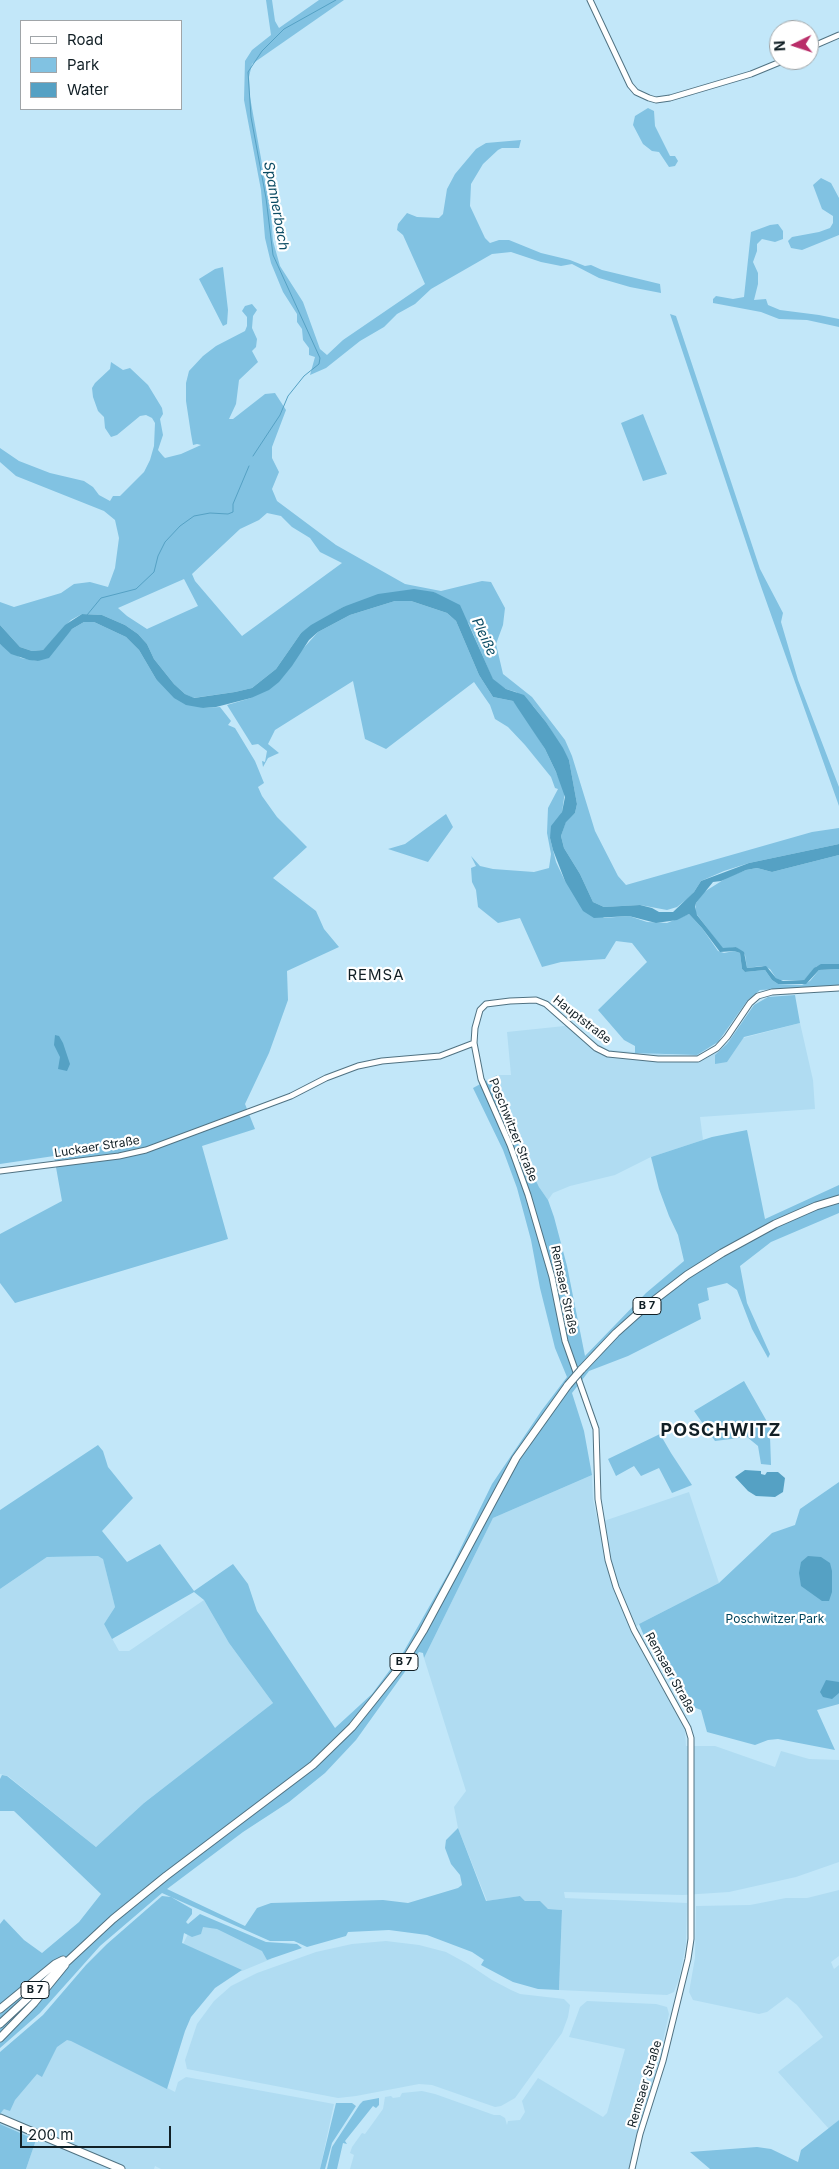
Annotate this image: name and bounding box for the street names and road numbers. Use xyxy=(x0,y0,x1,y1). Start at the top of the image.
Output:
street label: Hauptstraße xyxy=(550,993,614,1047)
street label: Poschwitzer Straße xyxy=(486,1076,540,1184)
street label: Luckaer Straße xyxy=(53,1133,141,1161)
street label: Remsaer Straße xyxy=(548,1244,580,1336)
road number: B 7 xyxy=(633,1298,661,1314)
street label: Remsaer Straße xyxy=(642,1630,698,1716)
road number: B 7 xyxy=(390,1654,418,1670)
road number: B 7 xyxy=(21,1982,49,1998)
street label: Remsaer Straße xyxy=(625,2039,665,2129)

